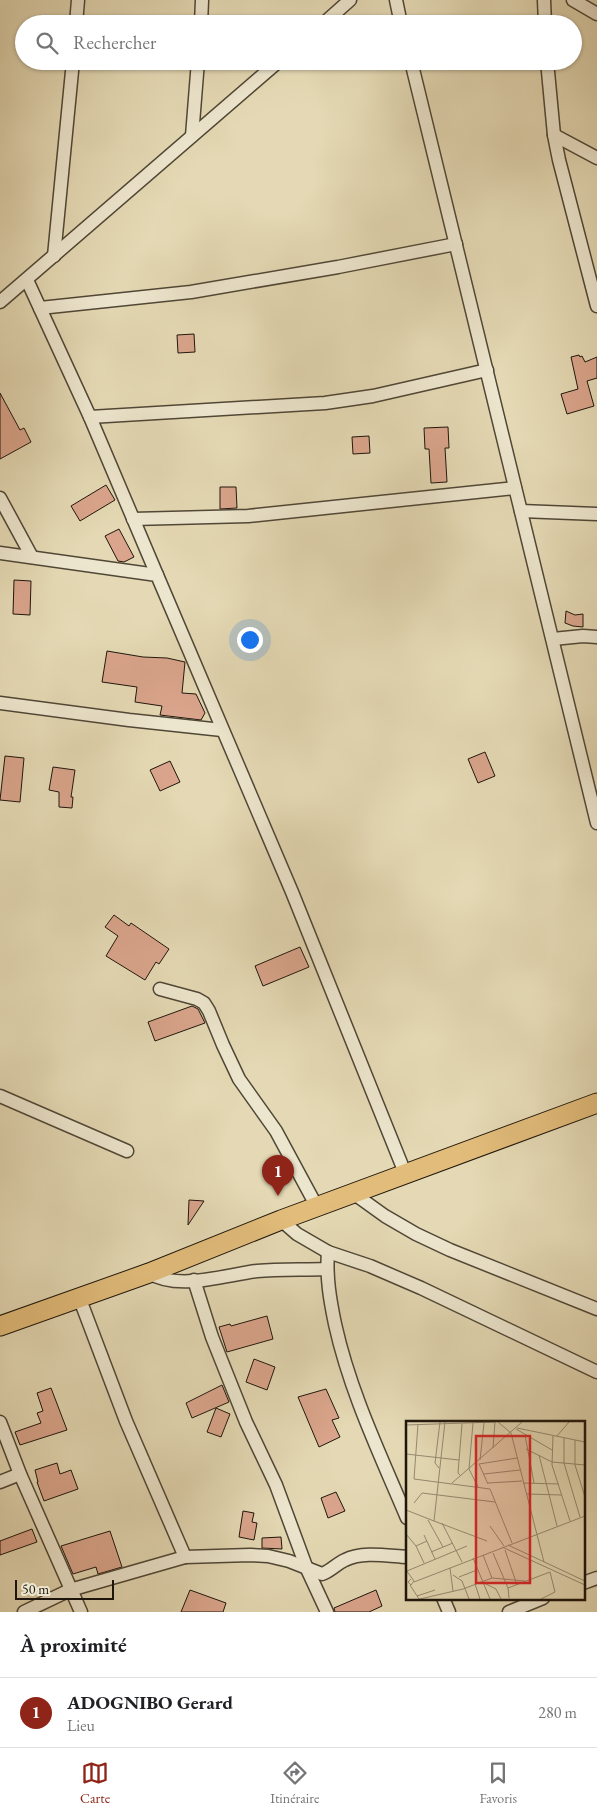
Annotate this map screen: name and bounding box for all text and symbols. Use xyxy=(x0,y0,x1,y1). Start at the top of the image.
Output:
search box xyxy=(15,15,582,70)
icon: search xyxy=(33,29,61,57)
text: Rechercher xyxy=(73,30,156,55)
your location xyxy=(237,627,263,653)
pin: 1 xyxy=(262,1155,294,1196)
inset map xyxy=(406,1421,584,1600)
scale bar xyxy=(15,1577,114,1600)
text: 50 m xyxy=(22,1580,49,1598)
text: À proximité xyxy=(20,1631,127,1658)
text: ADOGNIBO Gerard xyxy=(67,1690,233,1715)
text: 1 xyxy=(32,1702,40,1723)
text: 280 m xyxy=(538,1702,577,1723)
text: Lieu xyxy=(67,1715,95,1736)
tab: Carte xyxy=(80,1759,110,1807)
tab: Itinéraire xyxy=(270,1759,319,1807)
tab: Favoris xyxy=(480,1759,517,1807)

